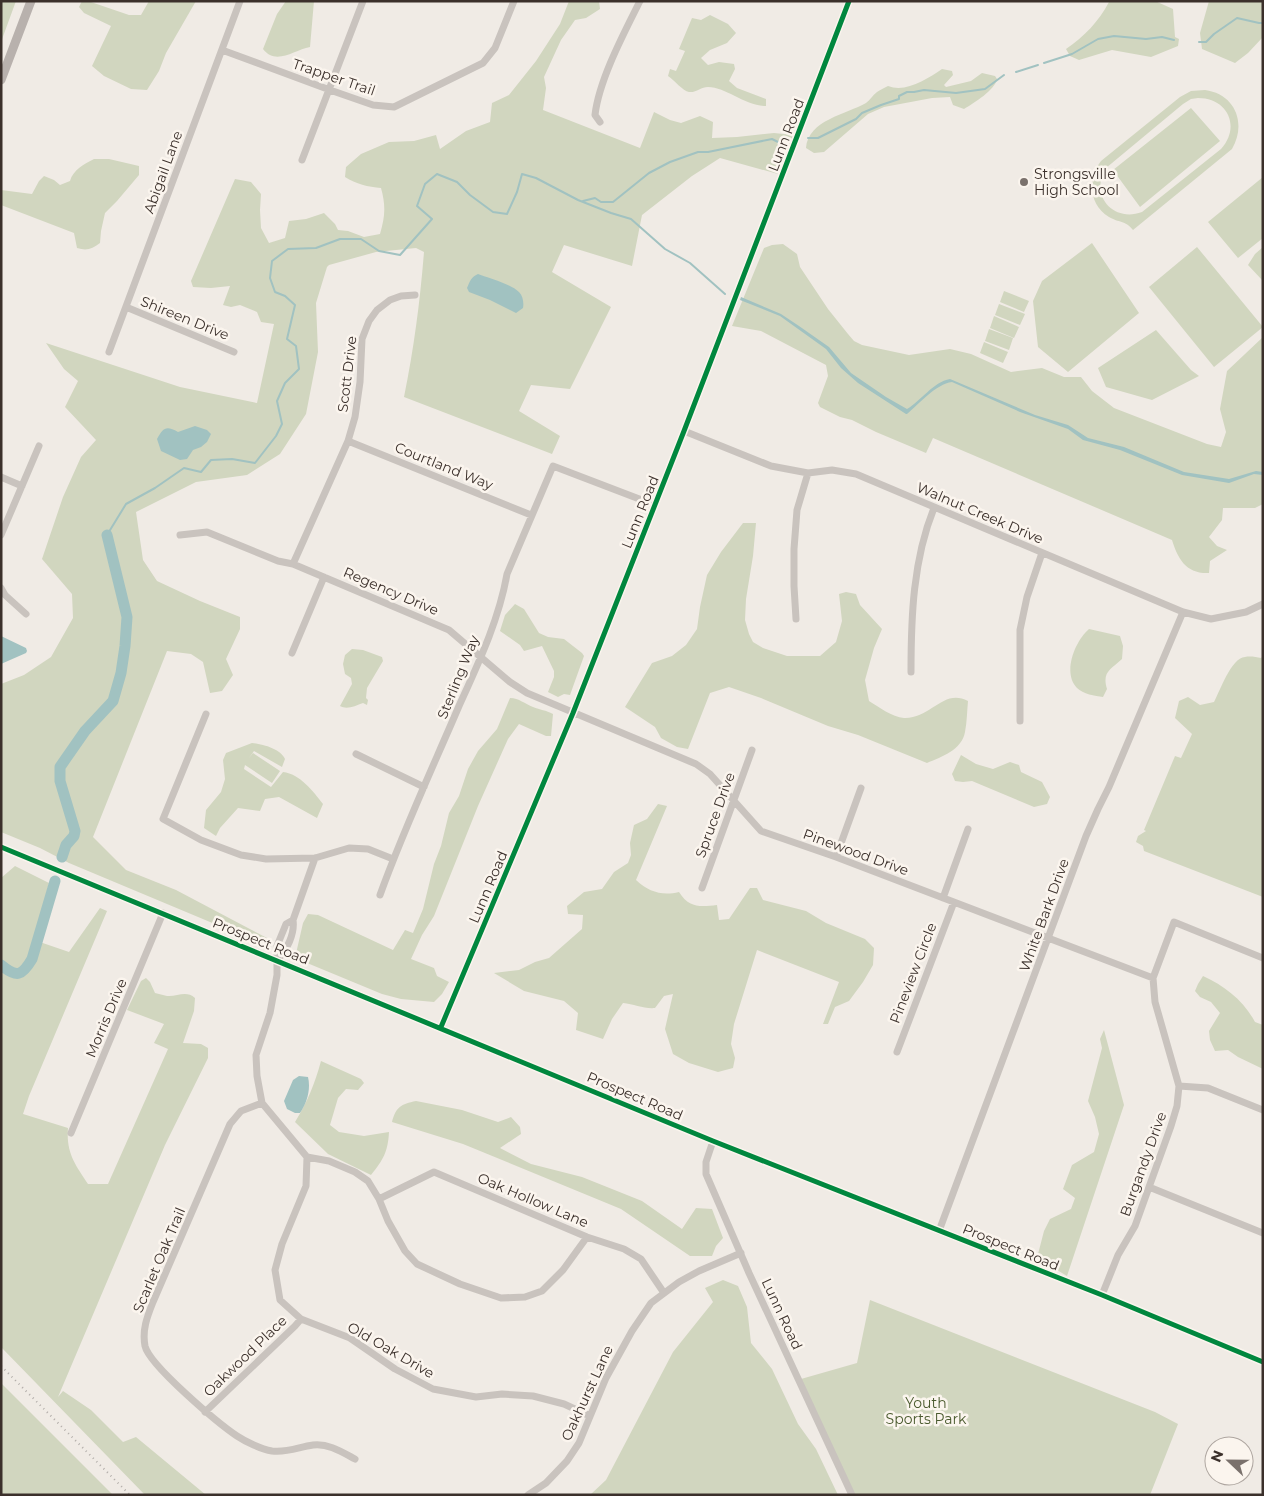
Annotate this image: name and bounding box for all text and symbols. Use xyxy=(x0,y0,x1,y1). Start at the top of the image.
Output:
street label: Trapper Trail xyxy=(290,54,378,100)
street label: Lunn Road xyxy=(764,96,808,174)
street label: Abigail Lane xyxy=(140,128,186,216)
place label: Strongsville High School xyxy=(1034,165,1119,199)
marker: Strongsville High School xyxy=(1018,176,1030,188)
street label: Shireen Drive xyxy=(138,292,232,344)
street label: Scott Drive xyxy=(333,335,361,413)
street label: Courtland Way xyxy=(392,438,496,494)
street label: Lunn Road xyxy=(617,473,663,551)
street label: Walnut Creek Drive xyxy=(914,478,1046,548)
street label: Regency Drive xyxy=(341,563,441,619)
street label: Sterling Way xyxy=(433,632,483,721)
street label: Spruce Drive xyxy=(691,770,739,860)
street label: Pinewood Drive xyxy=(801,825,911,879)
street label: Lunn Road xyxy=(465,848,511,926)
street label: White Bark Drive xyxy=(1015,856,1073,974)
street label: Prospect Road xyxy=(210,913,312,969)
street label: Pineview Circle xyxy=(886,920,940,1026)
street label: Morris Drive xyxy=(81,976,131,1060)
street label: Prospect Road xyxy=(584,1068,686,1124)
street label: Burgandy Drive xyxy=(1116,1109,1170,1219)
street label: Oak Hollow Lane xyxy=(475,1169,591,1231)
street label: Scarlet Oak Trail xyxy=(129,1205,189,1315)
street label: Prospect Road xyxy=(960,1219,1062,1275)
street label: Lunn Road xyxy=(758,1275,806,1353)
street label: Oakwood Place xyxy=(200,1312,290,1400)
street label: Old Oak Drive xyxy=(344,1318,438,1382)
street label: Oakhurst Lane xyxy=(557,1342,617,1444)
park label: Youth Sports Park xyxy=(886,1394,967,1428)
north arrow xyxy=(1204,1436,1254,1486)
text: N xyxy=(1206,1448,1227,1465)

